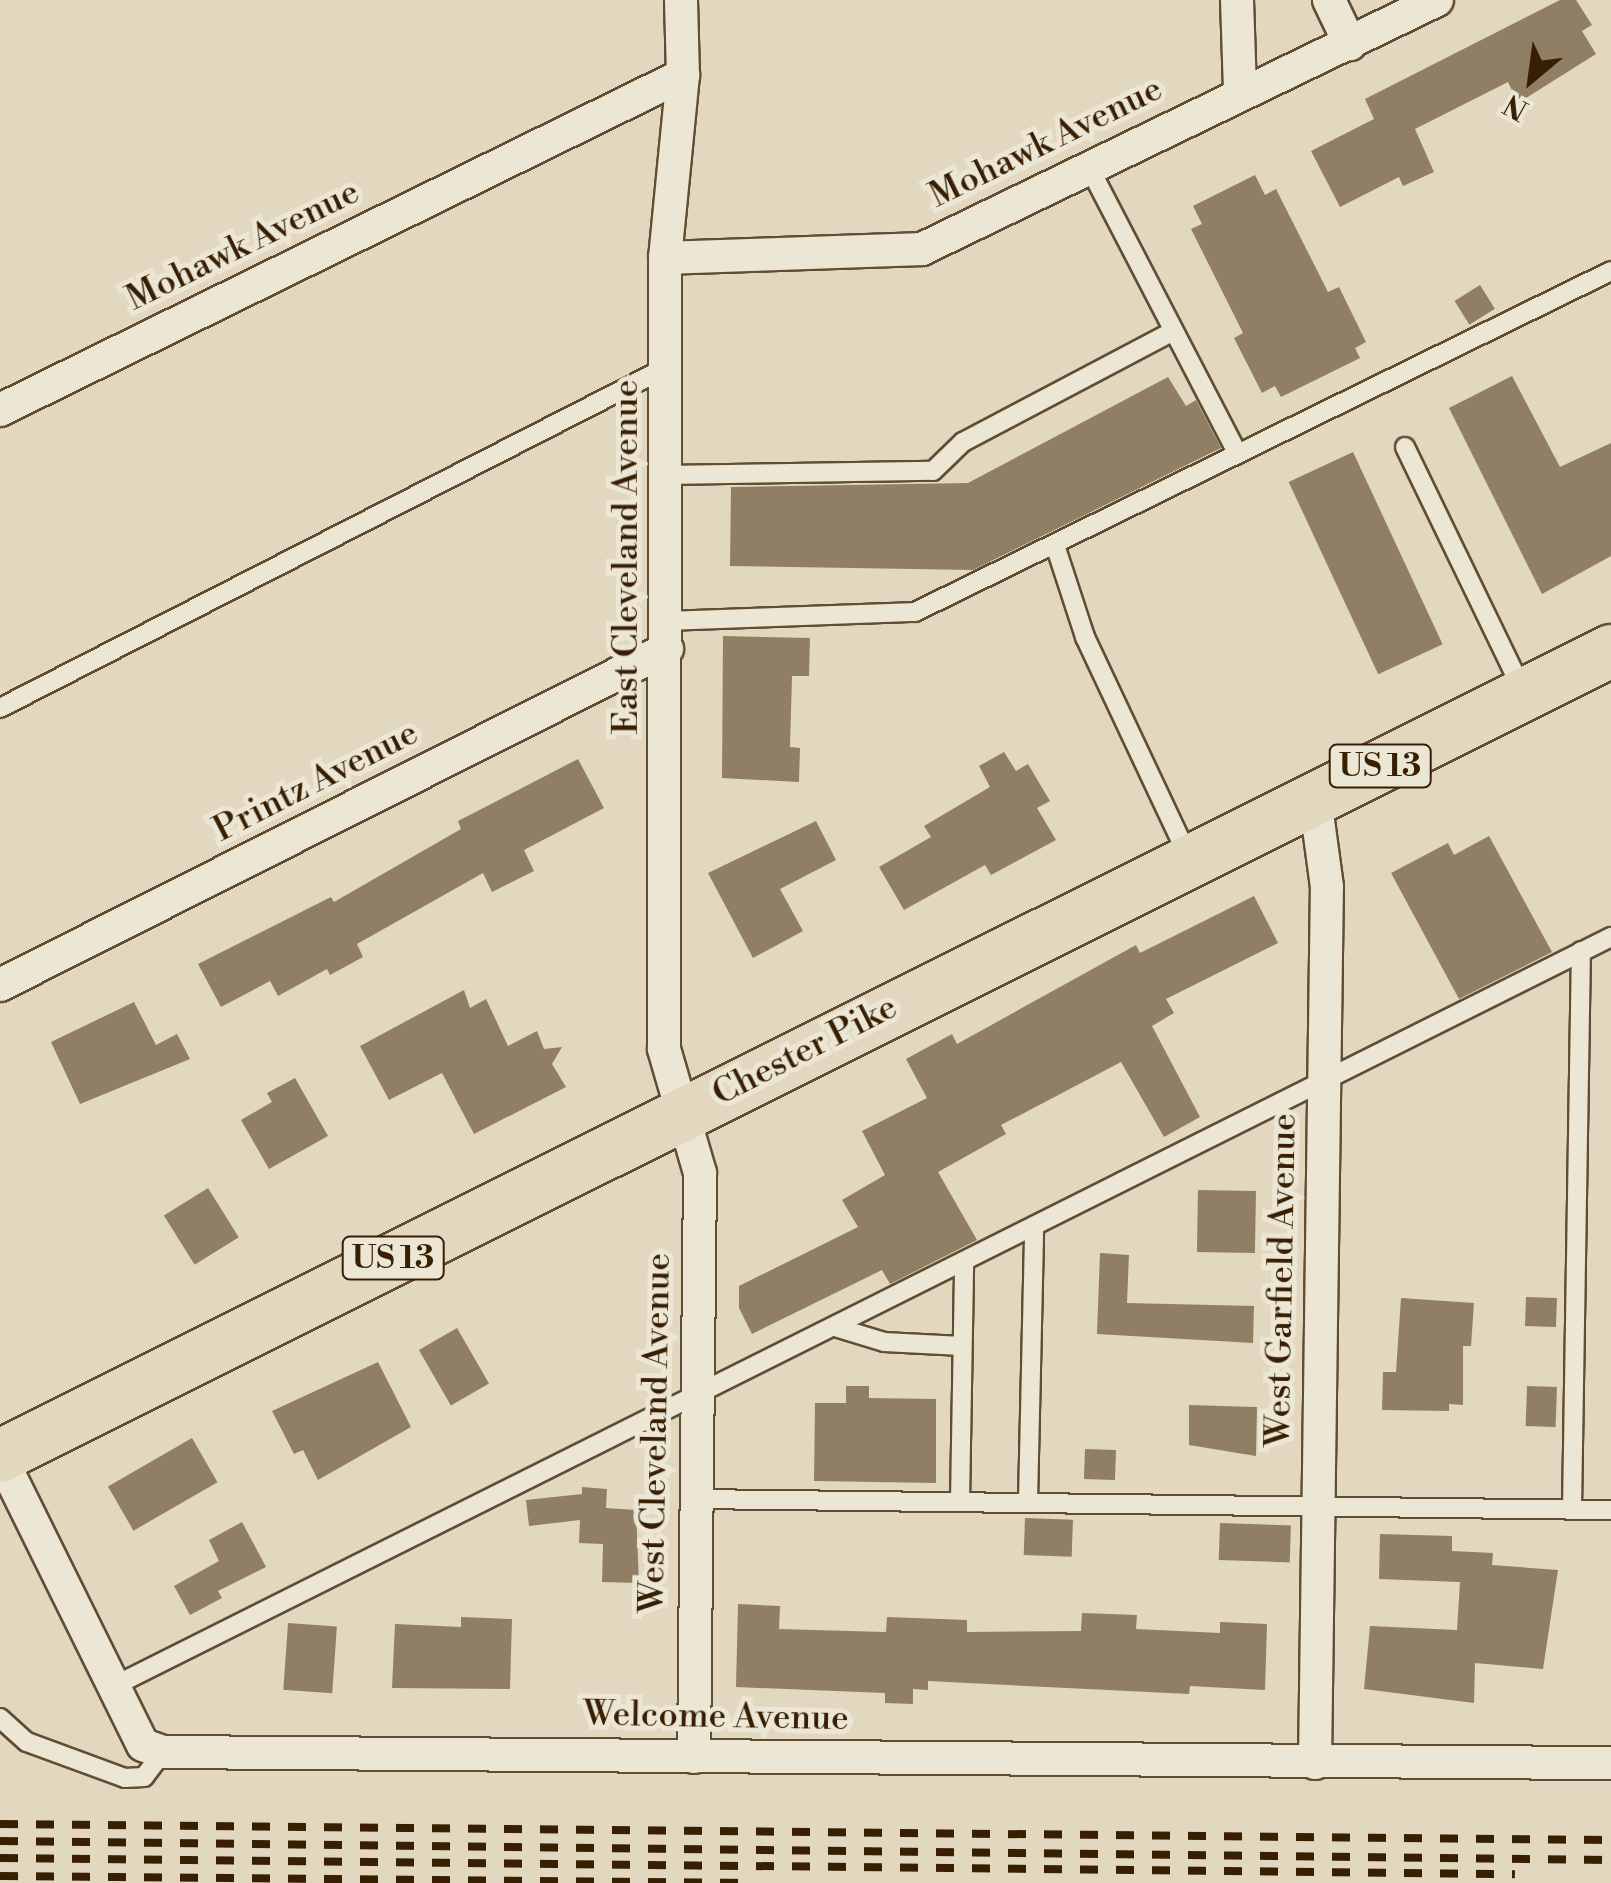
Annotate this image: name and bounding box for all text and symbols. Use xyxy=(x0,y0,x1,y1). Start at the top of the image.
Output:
north arrow xyxy=(1481,30,1581,130)
street label: Mohawk Avenue xyxy=(923,68,1169,218)
text: N xyxy=(1498,86,1534,127)
street label: Mohawk Avenue xyxy=(120,171,366,321)
street label: East Cleveland Avenue xyxy=(606,380,648,734)
street label: Printz Avenue xyxy=(207,712,425,852)
road number: US 13 xyxy=(1328,739,1432,793)
street label: Chester Pike xyxy=(706,987,904,1115)
street label: West Garfield Avenue xyxy=(1258,1113,1306,1447)
road number: US 13 xyxy=(340,1231,446,1285)
street label: West Cleveland Avenue xyxy=(632,1253,680,1613)
street label: Welcome Avenue xyxy=(583,1694,849,1740)

